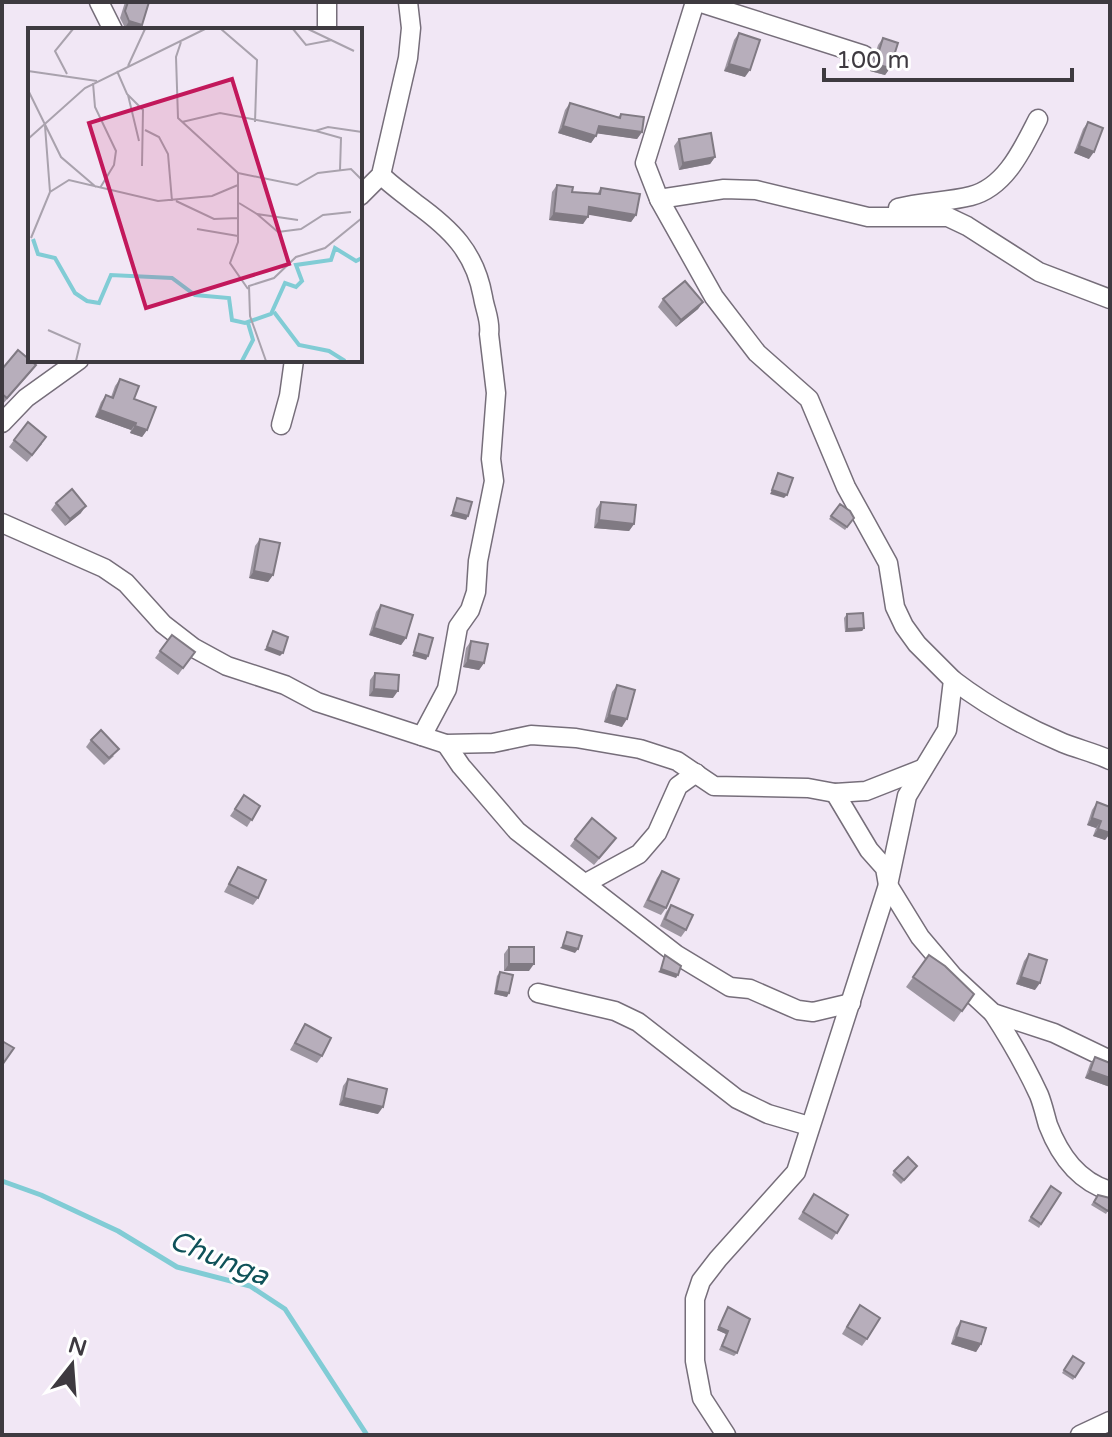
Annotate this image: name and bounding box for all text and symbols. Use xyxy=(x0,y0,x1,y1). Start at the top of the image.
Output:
inset map xyxy=(28,28,362,362)
scale bar xyxy=(824,32,1072,82)
text: 100 m xyxy=(836,46,910,75)
water label: Chunga xyxy=(164,1223,275,1294)
north arrow xyxy=(32,1325,112,1405)
text: N xyxy=(65,1332,90,1362)

